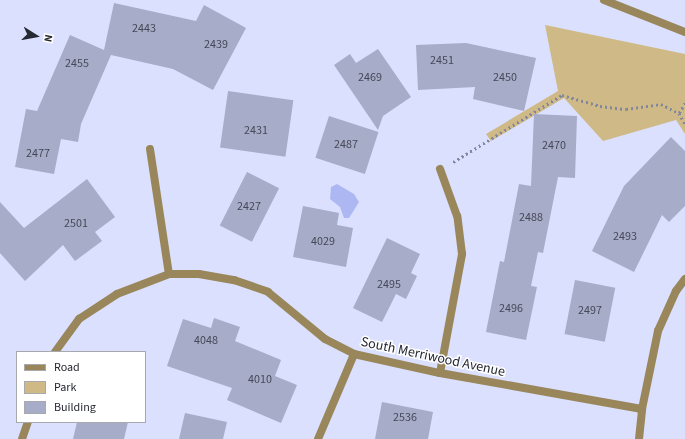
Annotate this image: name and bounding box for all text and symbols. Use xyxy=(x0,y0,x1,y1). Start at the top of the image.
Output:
north arrow xyxy=(16,16,56,56)
house number: 2443 xyxy=(132,22,156,36)
text: N xyxy=(40,33,56,43)
house number: 2439 xyxy=(204,38,228,52)
house number: 2451 xyxy=(430,54,454,68)
house number: 2455 xyxy=(65,57,89,71)
house number: 2469 xyxy=(358,71,382,85)
house number: 2450 xyxy=(493,71,517,85)
house number: 2431 xyxy=(244,124,268,138)
house number: 2487 xyxy=(334,138,358,152)
house number: 2470 xyxy=(542,139,566,153)
house number: 2477 xyxy=(26,147,50,161)
house number: 2427 xyxy=(237,200,261,214)
house number: 2488 xyxy=(519,211,543,225)
house number: 2501 xyxy=(64,217,88,231)
house number: 2493 xyxy=(613,230,637,244)
house number: 4029 xyxy=(311,235,335,249)
house number: 2495 xyxy=(377,278,401,292)
house number: 2496 xyxy=(499,302,523,316)
house number: 2497 xyxy=(578,304,602,318)
house number: 4048 xyxy=(194,334,218,348)
street label: South Merriwood Avenue xyxy=(359,334,507,380)
legend xyxy=(16,351,146,423)
text: Road xyxy=(54,359,80,376)
house number: 4010 xyxy=(248,373,272,387)
text: Park xyxy=(54,379,76,396)
text: Building xyxy=(54,399,96,416)
house number: 2536 xyxy=(393,411,417,425)

